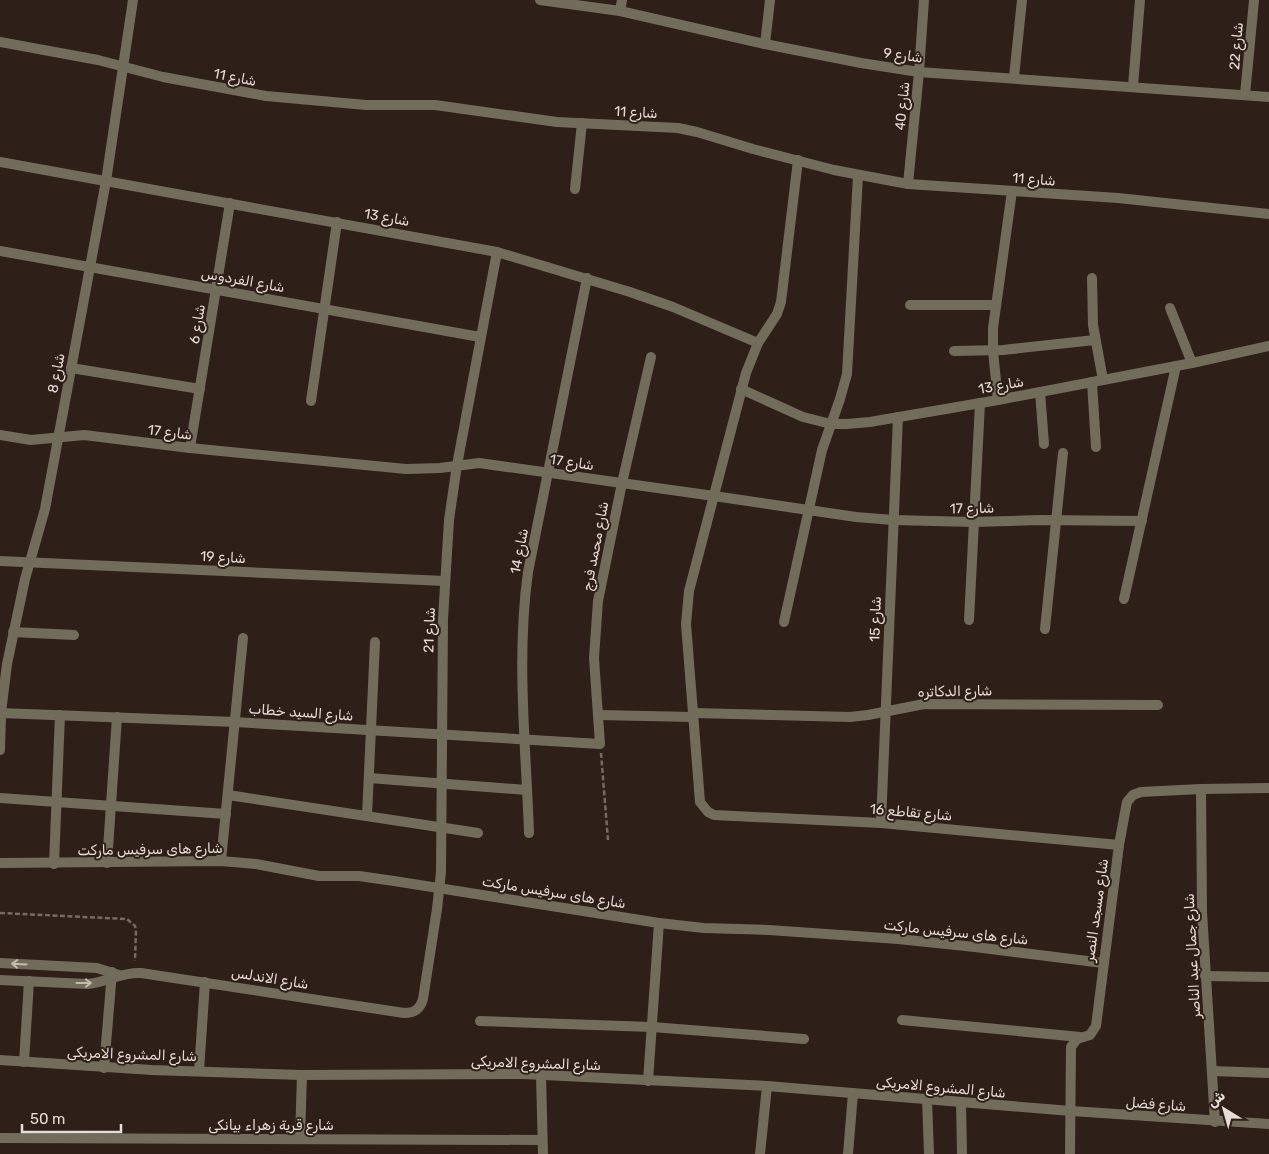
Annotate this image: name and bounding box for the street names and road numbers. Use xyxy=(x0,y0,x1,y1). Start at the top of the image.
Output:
street label: شارع 22 xyxy=(1226,22,1249,71)
street label: شارع 9 xyxy=(882,44,924,69)
street label: شارع 11 xyxy=(212,65,258,92)
street label: شارع 40 xyxy=(891,81,915,131)
street label: شارع 11 xyxy=(614,103,658,124)
street label: شارع 11 xyxy=(1012,170,1056,191)
street label: شارع 13 xyxy=(363,205,411,232)
street label: شارع الفردوس xyxy=(200,265,286,298)
street label: شارع 6 xyxy=(186,303,211,345)
street label: شارع 8 xyxy=(44,352,71,395)
street label: شارع 13 xyxy=(977,373,1025,400)
street label: شارع 17 xyxy=(147,421,193,446)
street label: شارع 17 xyxy=(548,451,595,476)
street label: شارع محمد فرج xyxy=(578,500,614,593)
street label: شارع 17 xyxy=(950,500,994,519)
street label: شارع 14 xyxy=(507,527,534,576)
street label: شارع 19 xyxy=(200,548,246,569)
street label: شارع 15 xyxy=(866,596,887,642)
street label: شارع 21 xyxy=(420,607,441,653)
street label: شارع الدكاتره xyxy=(918,682,993,703)
street label: شارع السيد خطاب xyxy=(248,700,354,727)
street label: شارع تقاطع 16 xyxy=(869,800,953,827)
street label: شارع هاى سرفيس ماركت xyxy=(77,840,223,861)
street label: شارع مسجد النصر xyxy=(1081,857,1114,964)
street label: شارع هاى سرفيس ماركت xyxy=(480,873,627,914)
street label: شارع جمال عبد الناصر xyxy=(1181,893,1206,1020)
street label: شارع هاى سرفيس ماركت xyxy=(883,916,1029,951)
street label: شارع الاندلس xyxy=(230,964,310,995)
street label: شارع المشروع الامريكى xyxy=(67,1044,197,1067)
street label: شارع المشروع الامريكى xyxy=(471,1053,601,1076)
street label: شارع المشروع الامريكى xyxy=(875,1073,1006,1104)
street label: شارع فضل xyxy=(1125,1094,1187,1117)
street label: شارع قرية زهراء بيانكى xyxy=(208,1117,334,1136)

